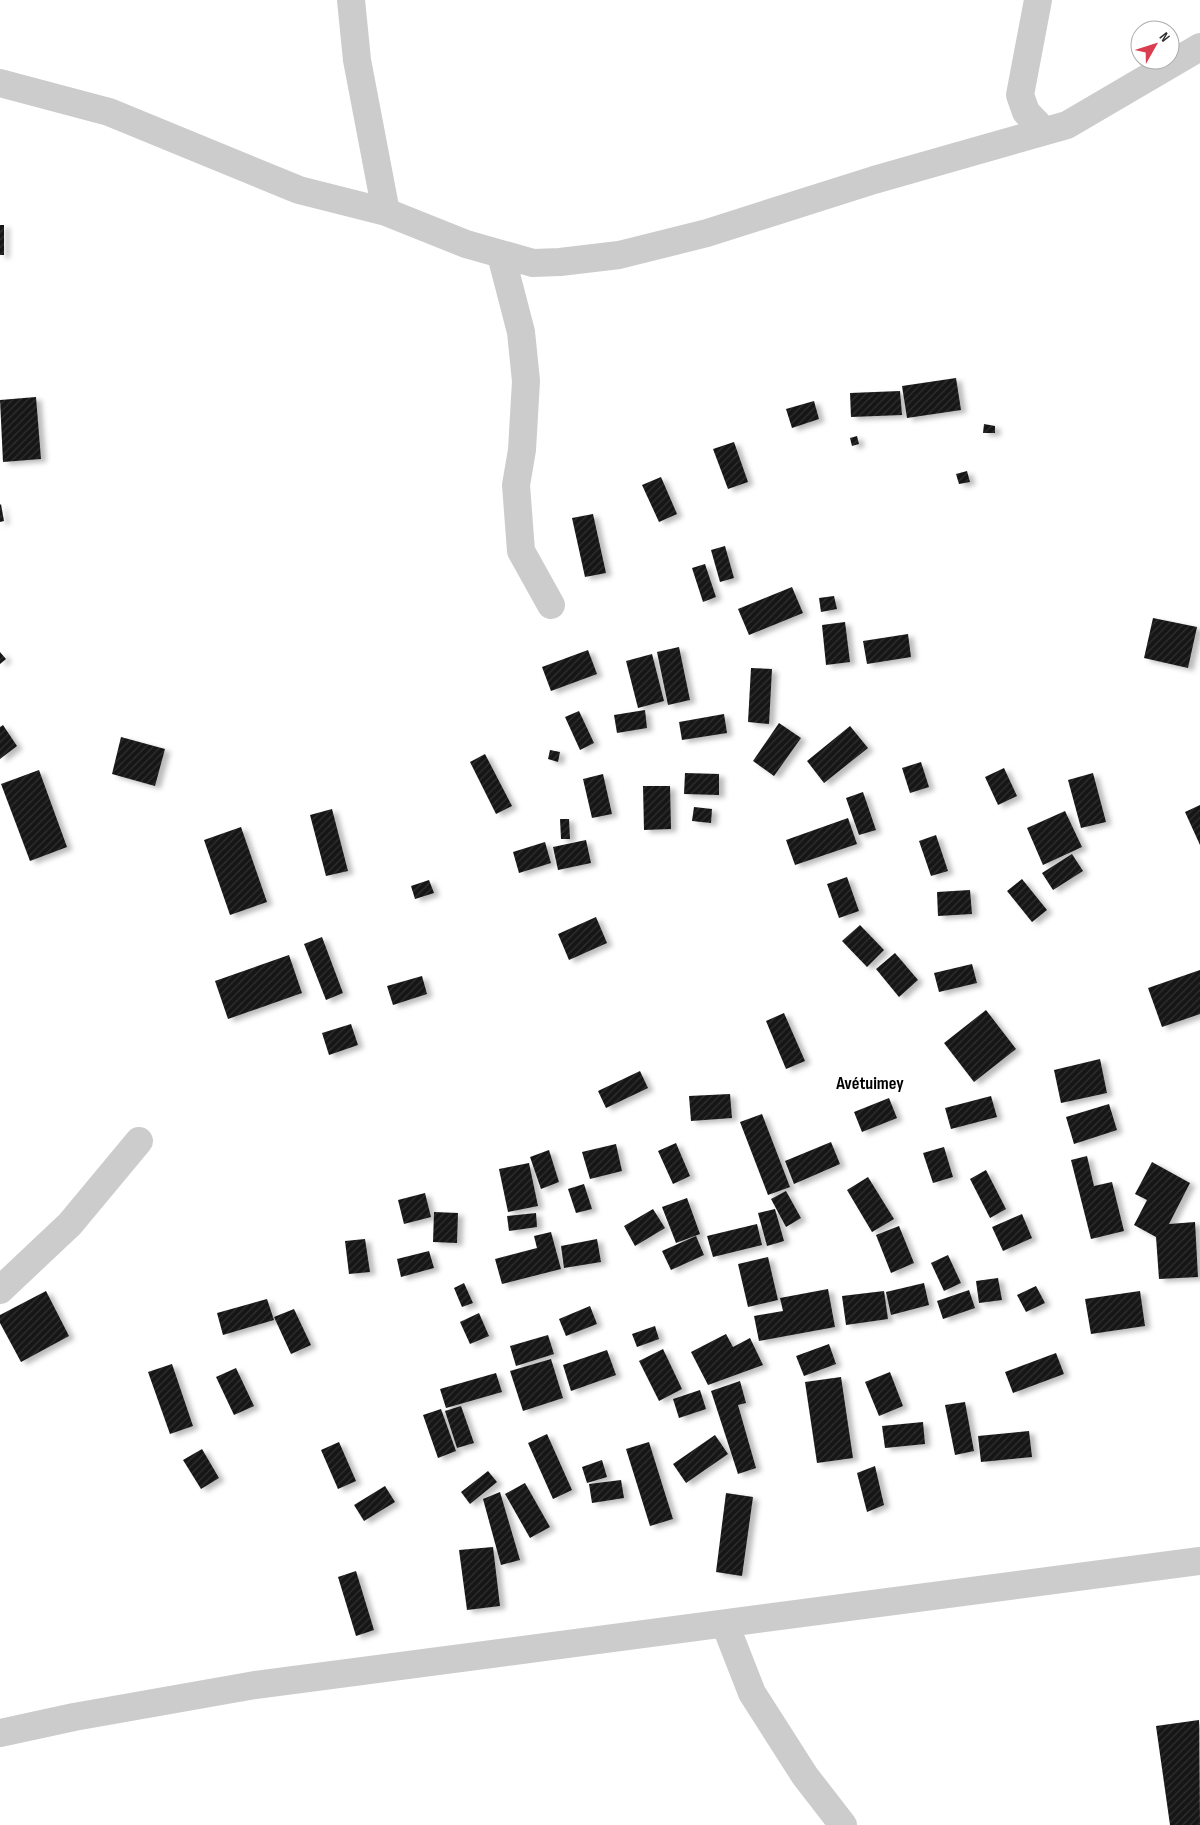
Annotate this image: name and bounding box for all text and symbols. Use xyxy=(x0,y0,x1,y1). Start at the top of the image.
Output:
north arrow xyxy=(1130,20,1180,70)
text: N xyxy=(1156,29,1174,45)
district label: Avétuimey xyxy=(835,1073,904,1094)

